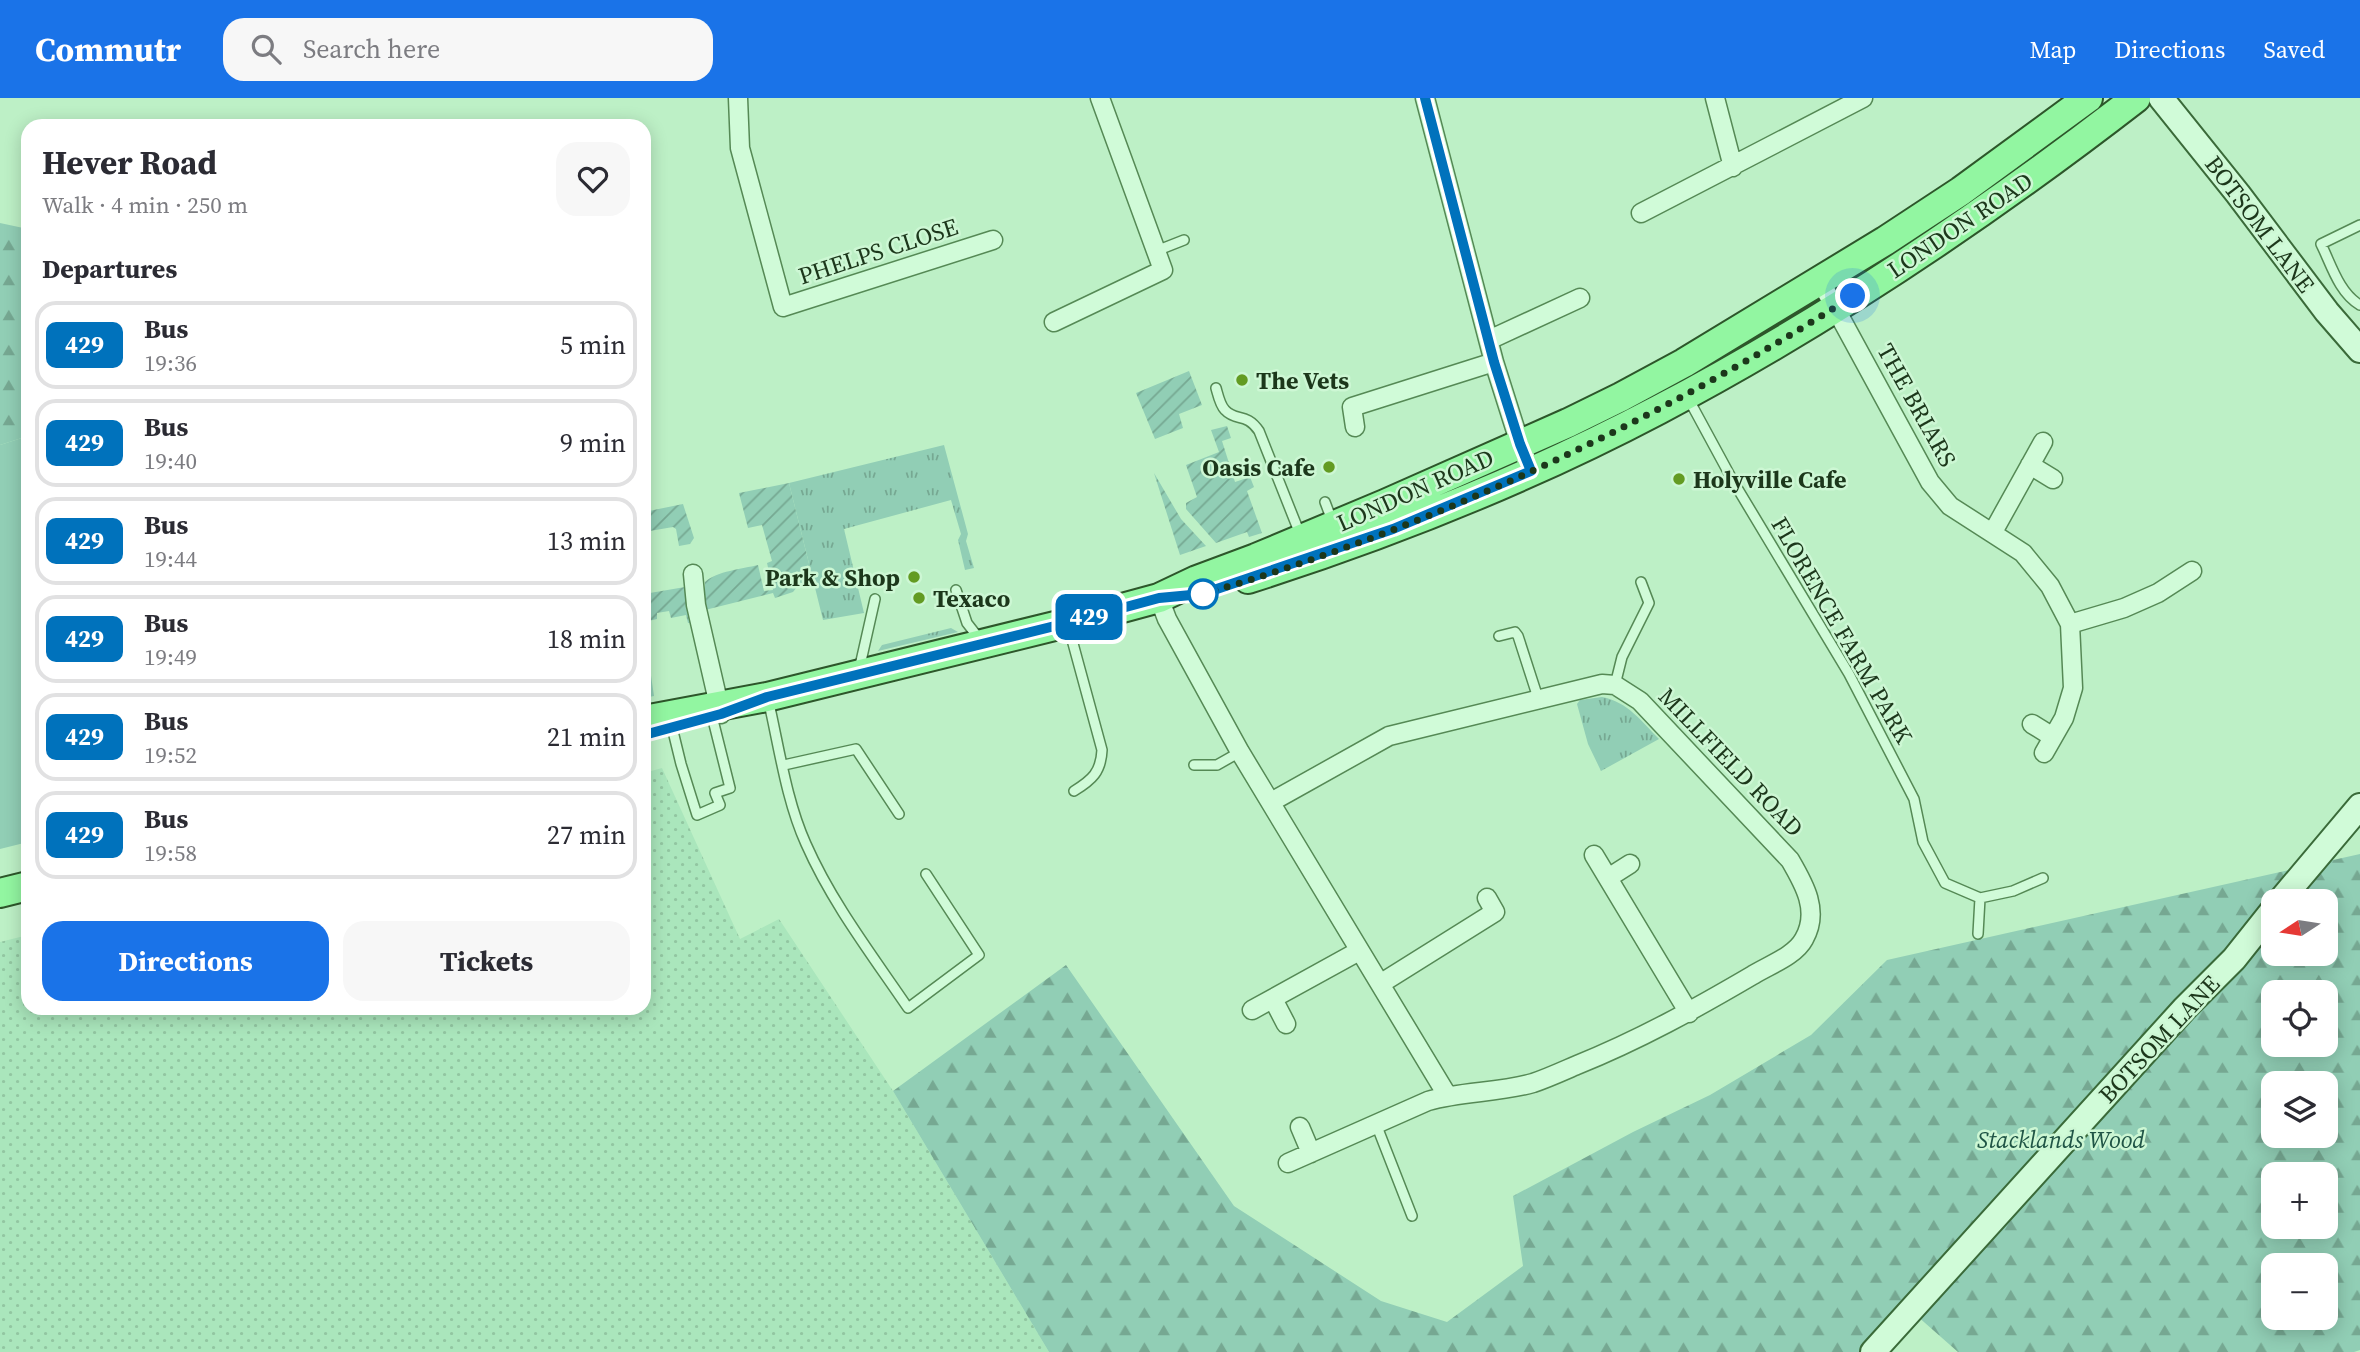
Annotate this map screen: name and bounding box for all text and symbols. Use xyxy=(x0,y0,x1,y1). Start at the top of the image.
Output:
search box xyxy=(223,18,713,81)
text: Commutr xyxy=(35,27,181,72)
icon: search xyxy=(247,30,285,68)
text: Search here xyxy=(303,31,440,67)
text: Map xyxy=(2029,33,2076,66)
text: Directions xyxy=(2114,33,2225,66)
text: Saved xyxy=(2263,33,2325,66)
text: Hever Road xyxy=(42,140,217,185)
button: heart xyxy=(556,142,630,216)
street label: BOTSOM LANE xyxy=(2197,149,2323,299)
street label: LONDON ROAD xyxy=(1881,164,2039,286)
text: Walk · 4 min · 250 m xyxy=(42,189,248,221)
street label: PHELPS CLOSE xyxy=(794,210,962,292)
text: Departures xyxy=(42,251,177,287)
your location xyxy=(1835,278,1870,313)
text: Bus xyxy=(144,311,188,347)
text: 5 min xyxy=(560,327,626,363)
text: 429 xyxy=(65,328,104,361)
street label: THE BRIARS xyxy=(1870,337,1964,473)
text: 19:36 xyxy=(144,347,197,379)
place label: The Vets xyxy=(1256,364,1349,397)
marker: The Vets xyxy=(1234,372,1250,388)
text: Bus xyxy=(144,409,188,445)
text: 9 min xyxy=(560,425,626,461)
text: 429 xyxy=(65,426,104,459)
street label: LONDON ROAD xyxy=(1331,441,1499,539)
text: 19:40 xyxy=(144,445,197,477)
place label: Oasis Cafe xyxy=(1202,451,1315,484)
marker: Oasis Cafe xyxy=(1321,459,1337,475)
place label: Holyville Cafe xyxy=(1693,463,1847,496)
marker: Holyville Cafe xyxy=(1671,471,1687,487)
text: Bus xyxy=(144,507,188,543)
street label: FLORENCE FARM PARK xyxy=(1763,510,1921,750)
text: 13 min xyxy=(547,523,626,559)
text: 429 xyxy=(65,524,104,557)
text: 19:44 xyxy=(144,543,197,575)
place label: Park & Shop xyxy=(765,561,900,594)
marker: Park & Shop xyxy=(906,569,922,585)
unlabelled marker xyxy=(1188,579,1218,609)
place label: Texaco xyxy=(933,582,1010,615)
marker: Texaco xyxy=(911,590,927,606)
line badge: 429 xyxy=(1049,594,1129,640)
text: 429 xyxy=(1069,600,1109,633)
text: Bus xyxy=(144,605,188,641)
text: 18 min xyxy=(547,621,626,657)
text: 429 xyxy=(65,622,104,655)
text: 19:49 xyxy=(144,641,197,673)
street label: MILLFIELD ROAD xyxy=(1651,680,1811,844)
text: Bus xyxy=(144,703,188,739)
text: 21 min xyxy=(547,719,626,755)
text: 429 xyxy=(65,720,104,753)
text: 19:52 xyxy=(144,739,197,771)
text: Bus xyxy=(144,801,188,837)
text: 27 min xyxy=(547,817,626,853)
text: 429 xyxy=(65,818,104,851)
text: 19:58 xyxy=(144,837,197,869)
north arrow xyxy=(2261,889,2338,966)
map controls xyxy=(2261,889,2338,1330)
button: Directions xyxy=(42,921,329,1001)
button: Tickets xyxy=(343,921,630,1001)
street label: BOTSOM LANE xyxy=(2091,968,2227,1110)
button: locate xyxy=(2261,980,2338,1057)
button: layers xyxy=(2261,1071,2338,1148)
park label: Stacklands Wood xyxy=(1977,1123,2145,1156)
button: + xyxy=(2261,1162,2338,1239)
button: − xyxy=(2261,1253,2338,1330)

